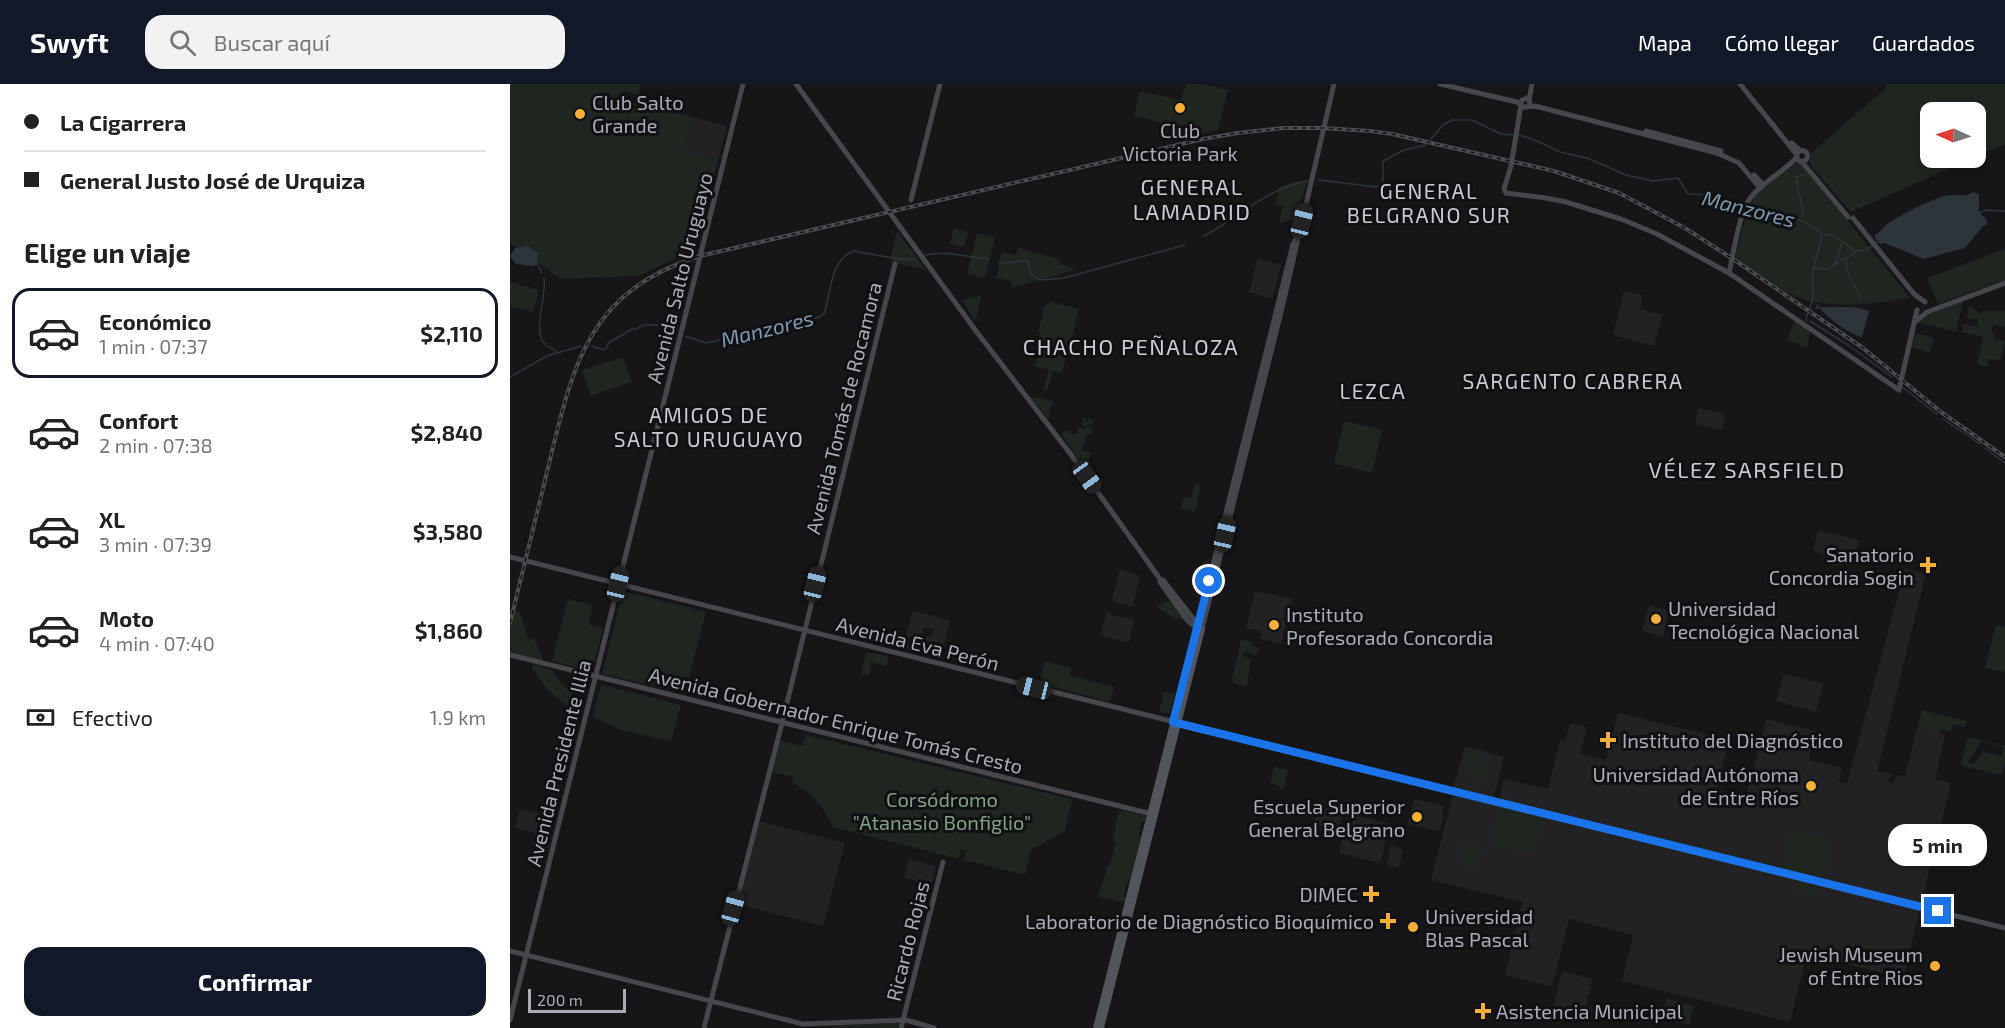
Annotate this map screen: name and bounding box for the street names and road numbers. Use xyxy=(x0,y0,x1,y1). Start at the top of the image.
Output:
street label: Avenida Salto Uruguayo xyxy=(641,170,717,386)
street label: Avenida Tomás de Rocamora xyxy=(800,279,886,537)
street label: Avenida Eva Perón xyxy=(834,611,1002,675)
street label: Avenida Presidente Illia xyxy=(521,657,595,869)
street label: Avenida Gobernador Enrique Tomás Cresto xyxy=(647,662,1025,778)
street label: Ricardo Rojas xyxy=(880,878,934,1004)

